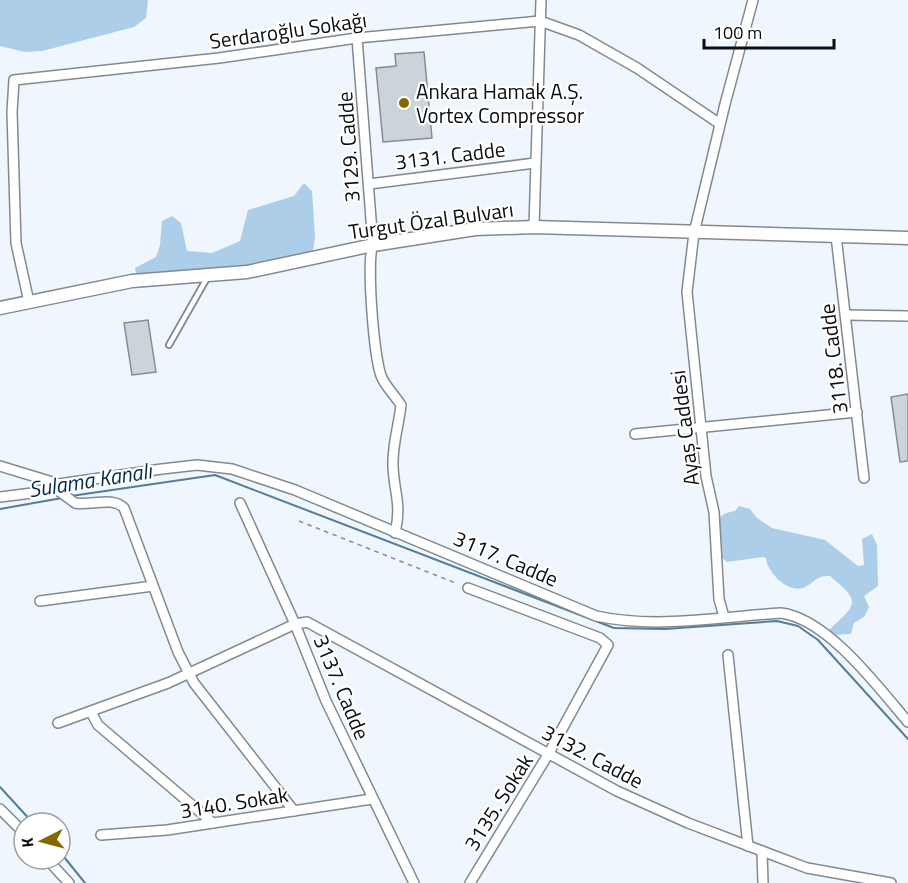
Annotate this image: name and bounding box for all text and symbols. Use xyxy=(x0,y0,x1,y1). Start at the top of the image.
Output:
street label: Serdaroğlu Sokağı xyxy=(207,3,369,57)
scale bar xyxy=(704,12,834,50)
text: 100 m xyxy=(713,19,762,46)
place label: Ankara Hamak A.Ş. Vortex Compressor xyxy=(416,75,584,131)
street label: 3129. Cadde xyxy=(328,91,368,203)
marker: Ankara Hamak A.Ş. Vortex Compressor xyxy=(397,96,411,110)
street label: 3131. Cadde xyxy=(393,132,507,178)
street label: Turgut Özal Bulvarı xyxy=(347,193,515,247)
street label: 3118. Cadde xyxy=(810,302,856,416)
street label: Ayaş Caddesi xyxy=(661,368,707,488)
water label: Sulama Kanalı xyxy=(26,453,155,506)
street label: 3117. Cadde xyxy=(449,522,563,594)
street label: 3137. Cadde xyxy=(306,630,378,744)
street label: 3132. Cadde xyxy=(536,716,650,796)
street label: 3135. Sokak xyxy=(455,747,541,857)
street label: 3140. Sokak xyxy=(178,778,290,826)
north arrow xyxy=(12,811,72,871)
text: K xyxy=(15,836,40,849)

